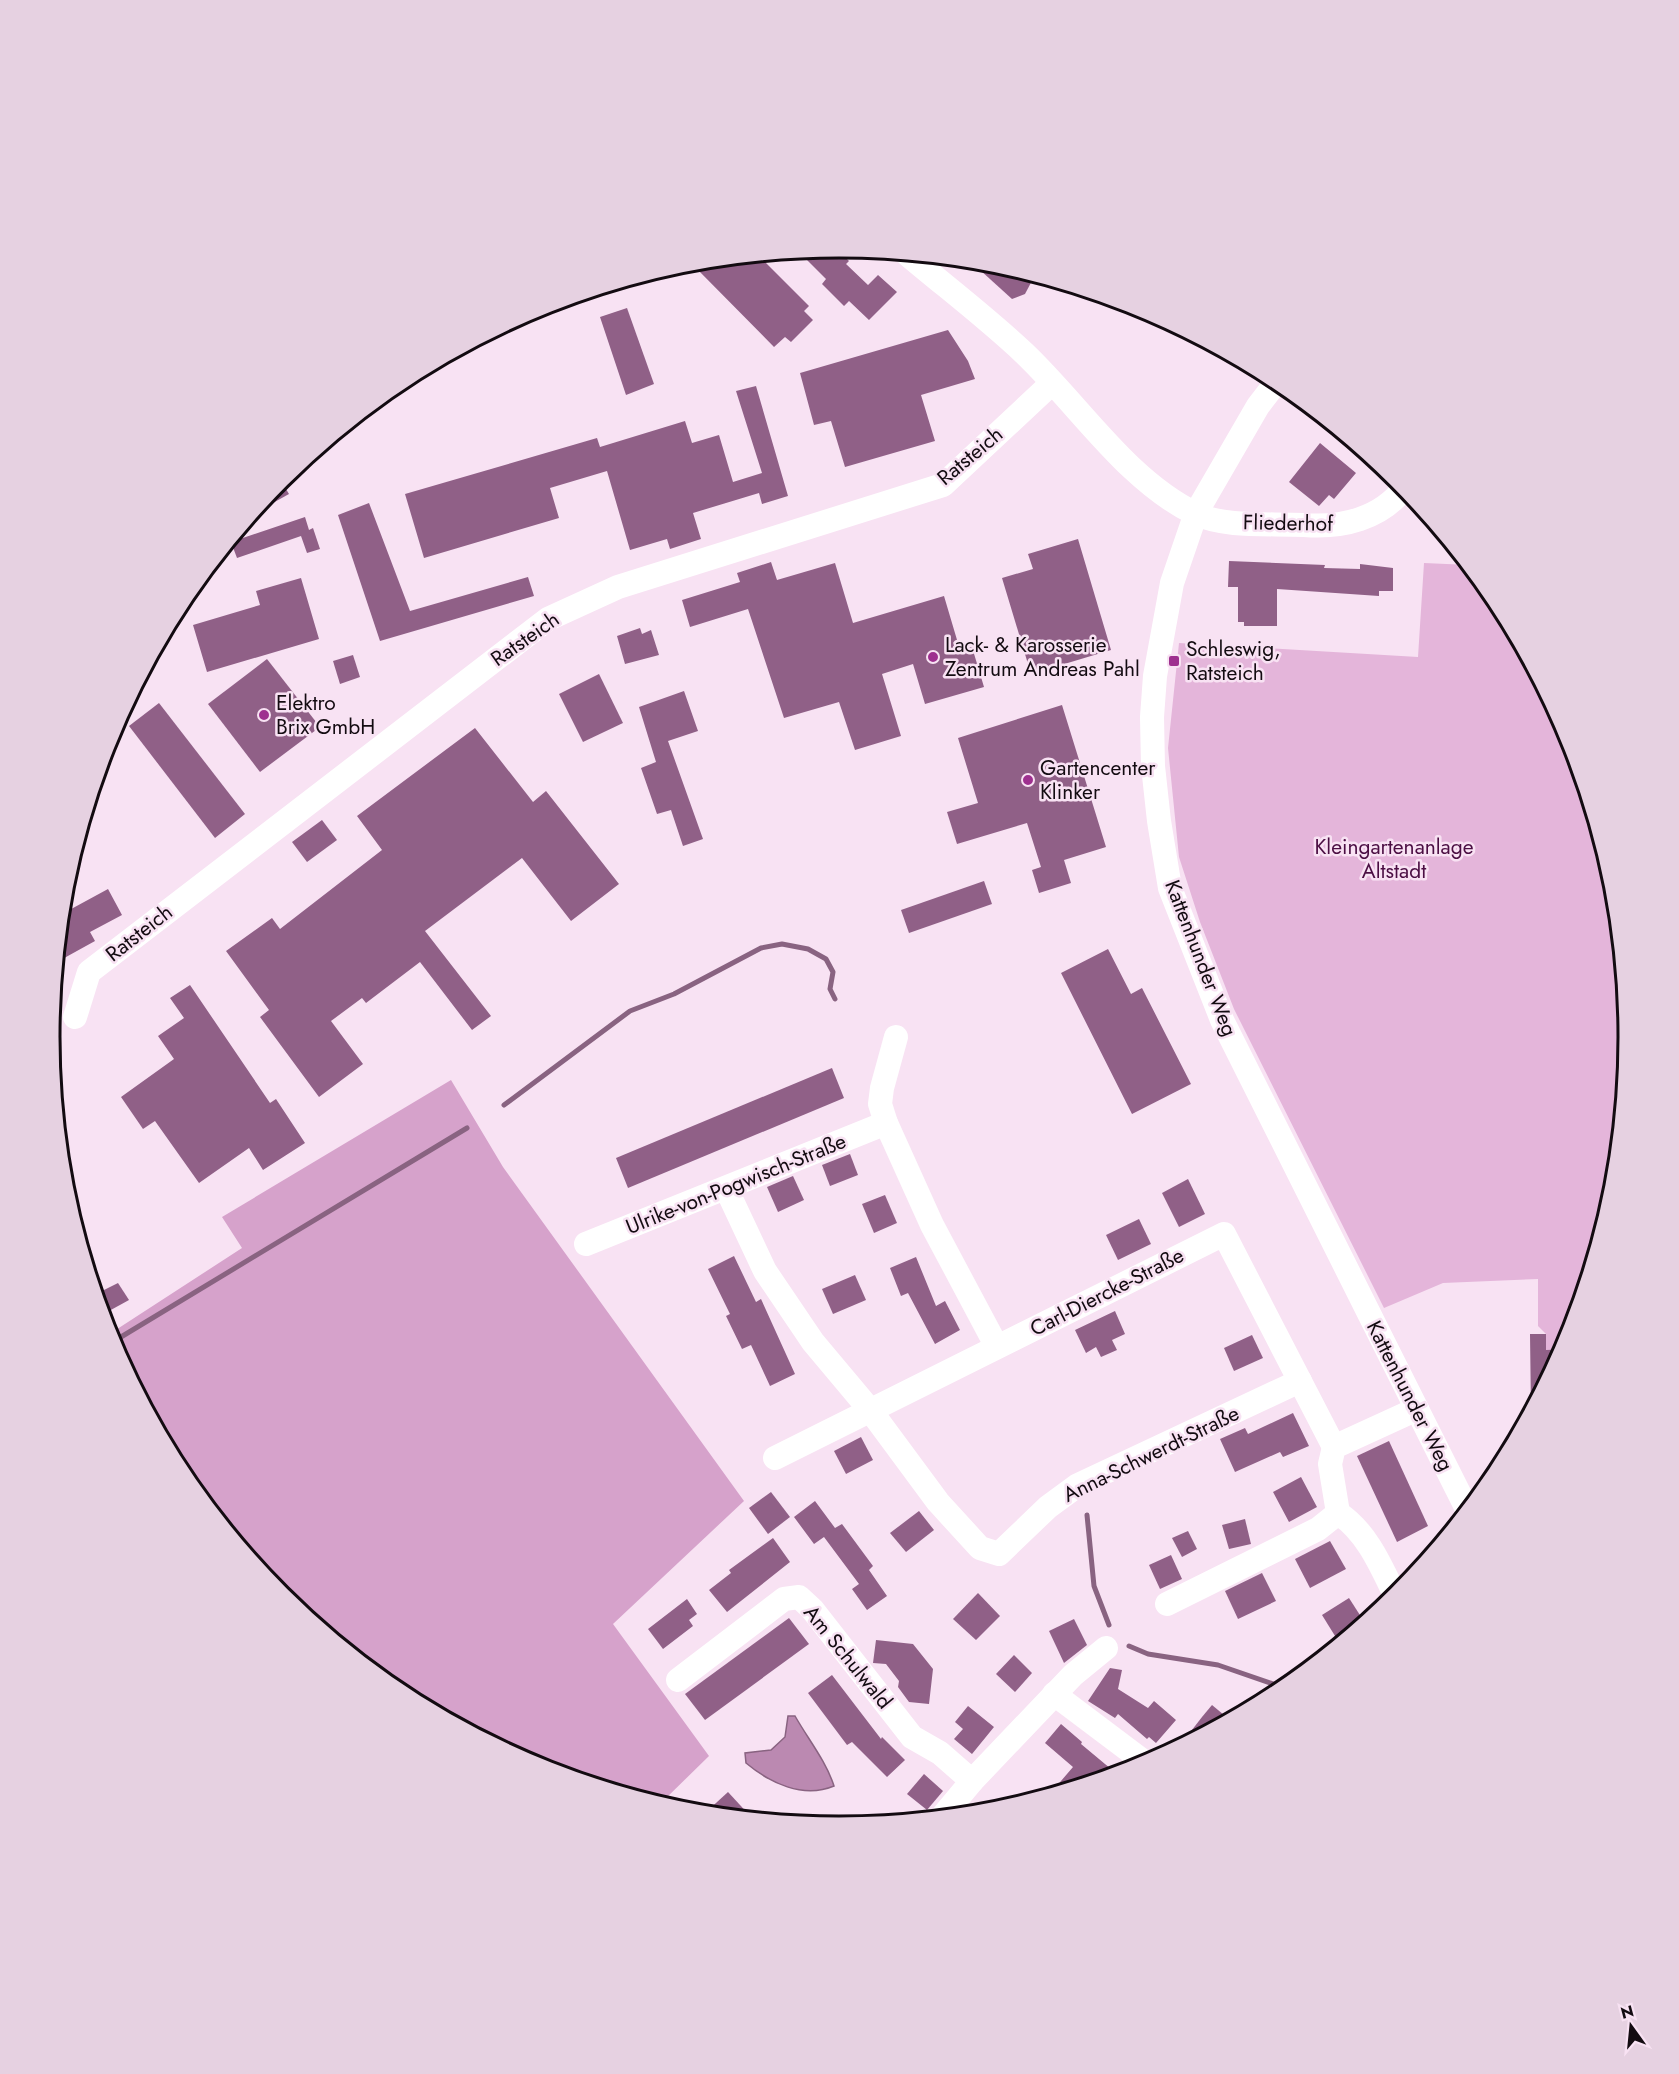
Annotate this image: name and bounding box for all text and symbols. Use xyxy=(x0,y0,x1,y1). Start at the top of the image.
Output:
street label: Ratsteich xyxy=(931,420,1009,492)
street label: Fliederhof xyxy=(1243,507,1334,539)
street label: Ratsteich xyxy=(485,604,565,674)
place label: Lack- & Karosserie Zentrum Andreas Pahl xyxy=(945,630,1140,684)
place label: Schleswig, Ratsteich xyxy=(1186,634,1281,688)
marker: Lack- & Karosserie Zentrum Andreas Pahl xyxy=(926,650,940,664)
marker: Schleswig, Ratsteich xyxy=(1167,654,1181,668)
place label: Elektro Brix GmbH xyxy=(276,688,375,742)
marker: Elektro Brix GmbH xyxy=(257,708,271,722)
place label: Gartencenter Klinker xyxy=(1040,753,1156,807)
marker: Gartencenter Klinker xyxy=(1021,773,1035,787)
park label: Kleingartenanlage Altstadt xyxy=(1315,832,1474,886)
street label: Kattenhunder Weg xyxy=(1157,876,1245,1040)
street label: Ratsteich xyxy=(99,897,179,969)
street label: Ulrike-von-Pogwisch-Straße xyxy=(621,1126,851,1242)
street label: Carl-Diercke-Straße xyxy=(1025,1240,1189,1344)
street label: Kattenhunder Weg xyxy=(1359,1316,1461,1476)
street label: Anna-Schwerdt-Straße xyxy=(1058,1398,1244,1510)
street label: Am Schulwald xyxy=(797,1599,899,1715)
north arrow xyxy=(1601,1996,1661,2056)
text: N xyxy=(1618,1999,1636,2025)

